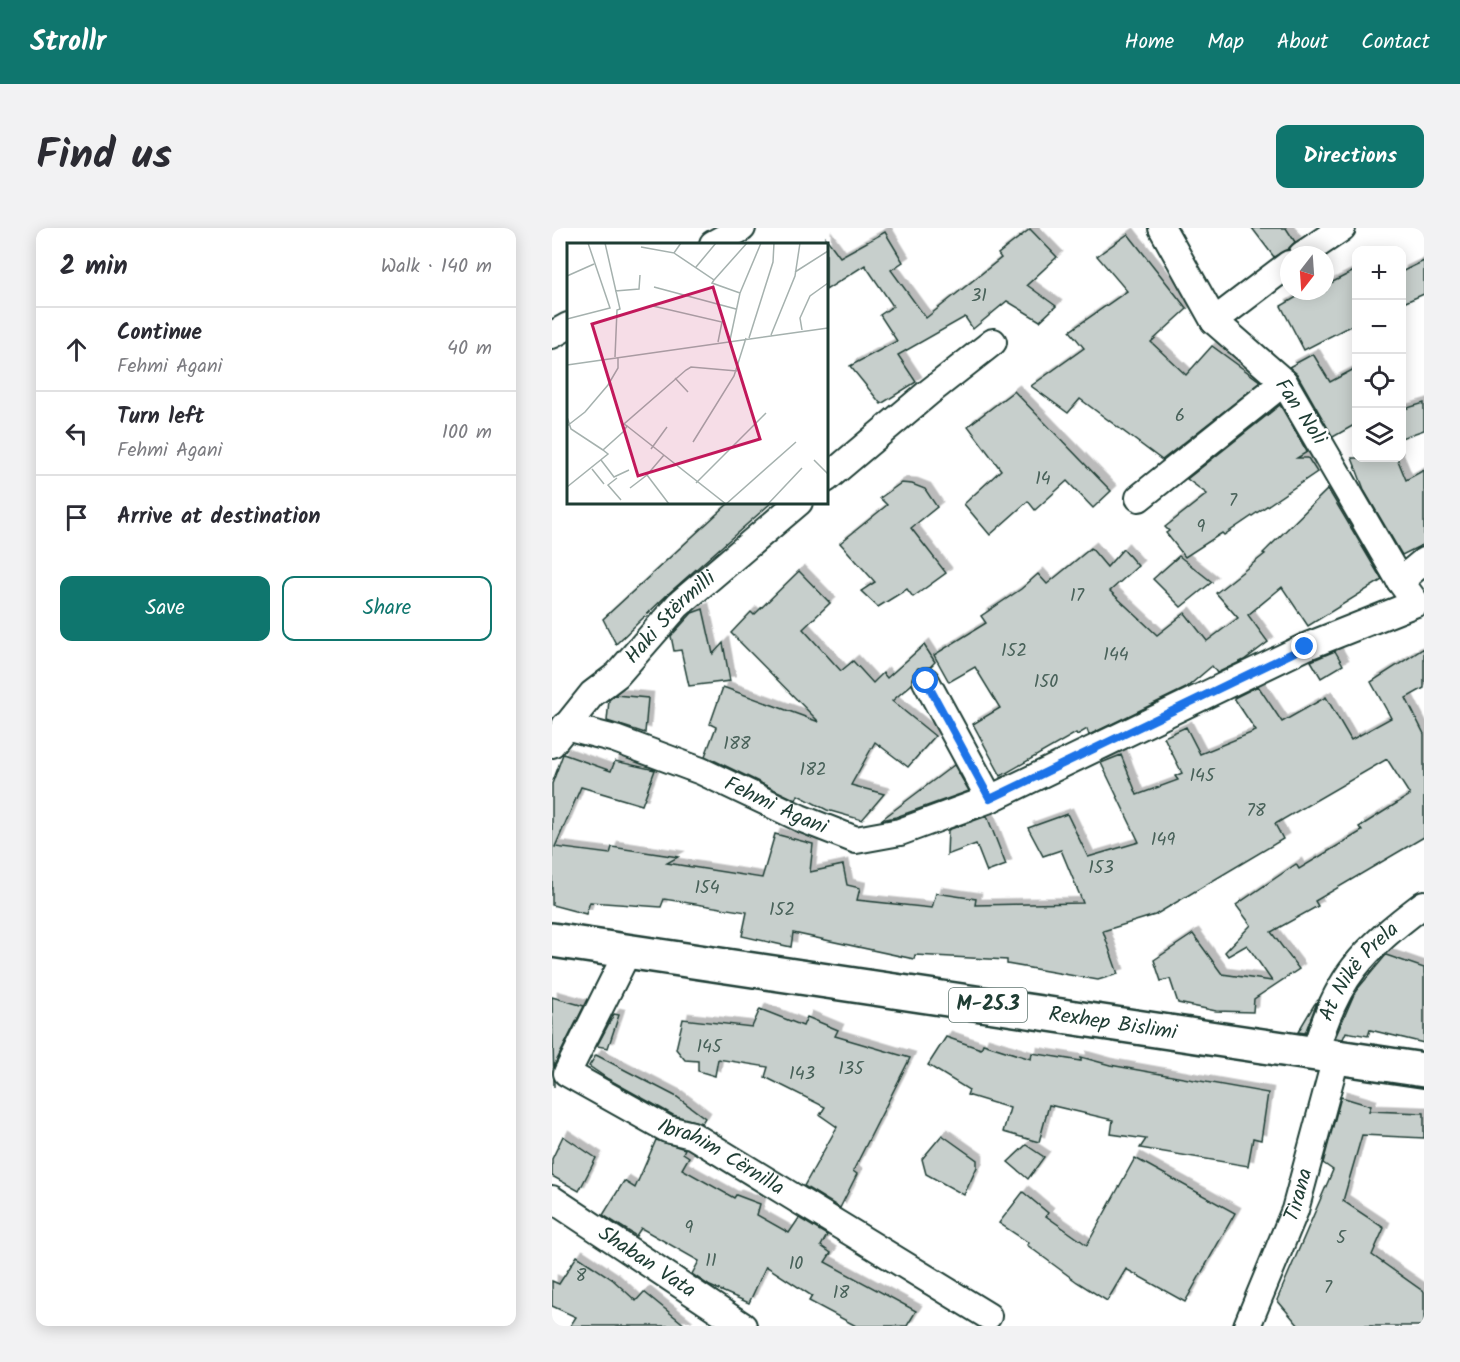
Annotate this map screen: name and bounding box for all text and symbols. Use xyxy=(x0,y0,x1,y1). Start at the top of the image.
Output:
text: Strollr xyxy=(30,20,106,65)
text: Home xyxy=(1125,26,1174,59)
text: Map xyxy=(1207,26,1244,59)
text: About xyxy=(1277,26,1328,59)
text: Contact xyxy=(1361,26,1430,59)
text: Find us xyxy=(36,123,172,190)
button: Directions xyxy=(1276,125,1424,188)
inset map xyxy=(567,243,828,504)
text: 2 min xyxy=(60,246,128,288)
north arrow xyxy=(1280,246,1334,300)
map controls xyxy=(1352,246,1406,462)
button: + xyxy=(1352,246,1406,300)
text: Walk · 140 m xyxy=(381,251,492,283)
house number: 31 xyxy=(971,282,987,311)
button: − xyxy=(1352,300,1406,354)
text: Continue xyxy=(117,316,202,351)
icon: ahead xyxy=(60,333,93,366)
text: 40 m xyxy=(447,333,492,365)
text: Fehmi Agani xyxy=(117,351,222,383)
button: locate xyxy=(1352,354,1406,408)
street label: Fan Noli xyxy=(1266,372,1335,453)
text: Turn left xyxy=(117,400,204,435)
house number: 6 xyxy=(1175,402,1185,431)
button: layers xyxy=(1352,408,1406,462)
icon: left xyxy=(60,417,93,450)
text: 100 m xyxy=(442,417,492,449)
text: Fehmi Agani xyxy=(117,435,222,467)
house number: 14 xyxy=(1035,465,1051,494)
house number: 7 xyxy=(1229,487,1238,516)
text: Arrive at destination xyxy=(117,500,320,535)
icon: arrive xyxy=(60,501,93,534)
house number: 9 xyxy=(1197,513,1206,542)
street label: Haki Stërmilli xyxy=(617,562,724,672)
button: Save xyxy=(60,576,270,641)
button: Share xyxy=(282,576,492,641)
house number: 17 xyxy=(1070,582,1085,611)
route end xyxy=(1291,633,1317,659)
house number: 152 xyxy=(1001,637,1027,666)
house number: 144 xyxy=(1103,641,1129,670)
route start xyxy=(912,667,938,693)
house number: 150 xyxy=(1034,668,1058,697)
house number: 188 xyxy=(723,730,751,759)
house number: 182 xyxy=(800,756,826,785)
house number: 145 xyxy=(1189,762,1216,791)
street label: Fehmi Agani xyxy=(719,768,833,844)
house number: 78 xyxy=(1246,797,1266,826)
house number: 149 xyxy=(1151,826,1175,855)
house number: 153 xyxy=(1088,854,1114,883)
house number: 154 xyxy=(694,874,720,903)
house number: 152 xyxy=(769,896,795,925)
street label: At Nikë Prela xyxy=(1310,914,1406,1026)
road number: M-25.3 xyxy=(949,988,1027,1022)
street label: Rexhep Bislimi xyxy=(1047,998,1180,1050)
house number: 145 xyxy=(696,1033,723,1062)
house number: 135 xyxy=(838,1055,865,1084)
house number: 143 xyxy=(789,1060,815,1089)
street label: Ibrahim Cërnilla xyxy=(651,1110,791,1204)
street label: Tirana xyxy=(1275,1165,1322,1227)
house number: 9 xyxy=(685,1214,694,1243)
street label: Shaban Vata xyxy=(591,1217,703,1307)
house number: 5 xyxy=(1336,1224,1347,1253)
house number: 11 xyxy=(705,1247,717,1276)
house number: 10 xyxy=(789,1250,803,1279)
house number: 8 xyxy=(576,1262,587,1291)
house number: 7 xyxy=(1324,1274,1333,1303)
house number: 18 xyxy=(833,1279,849,1308)

